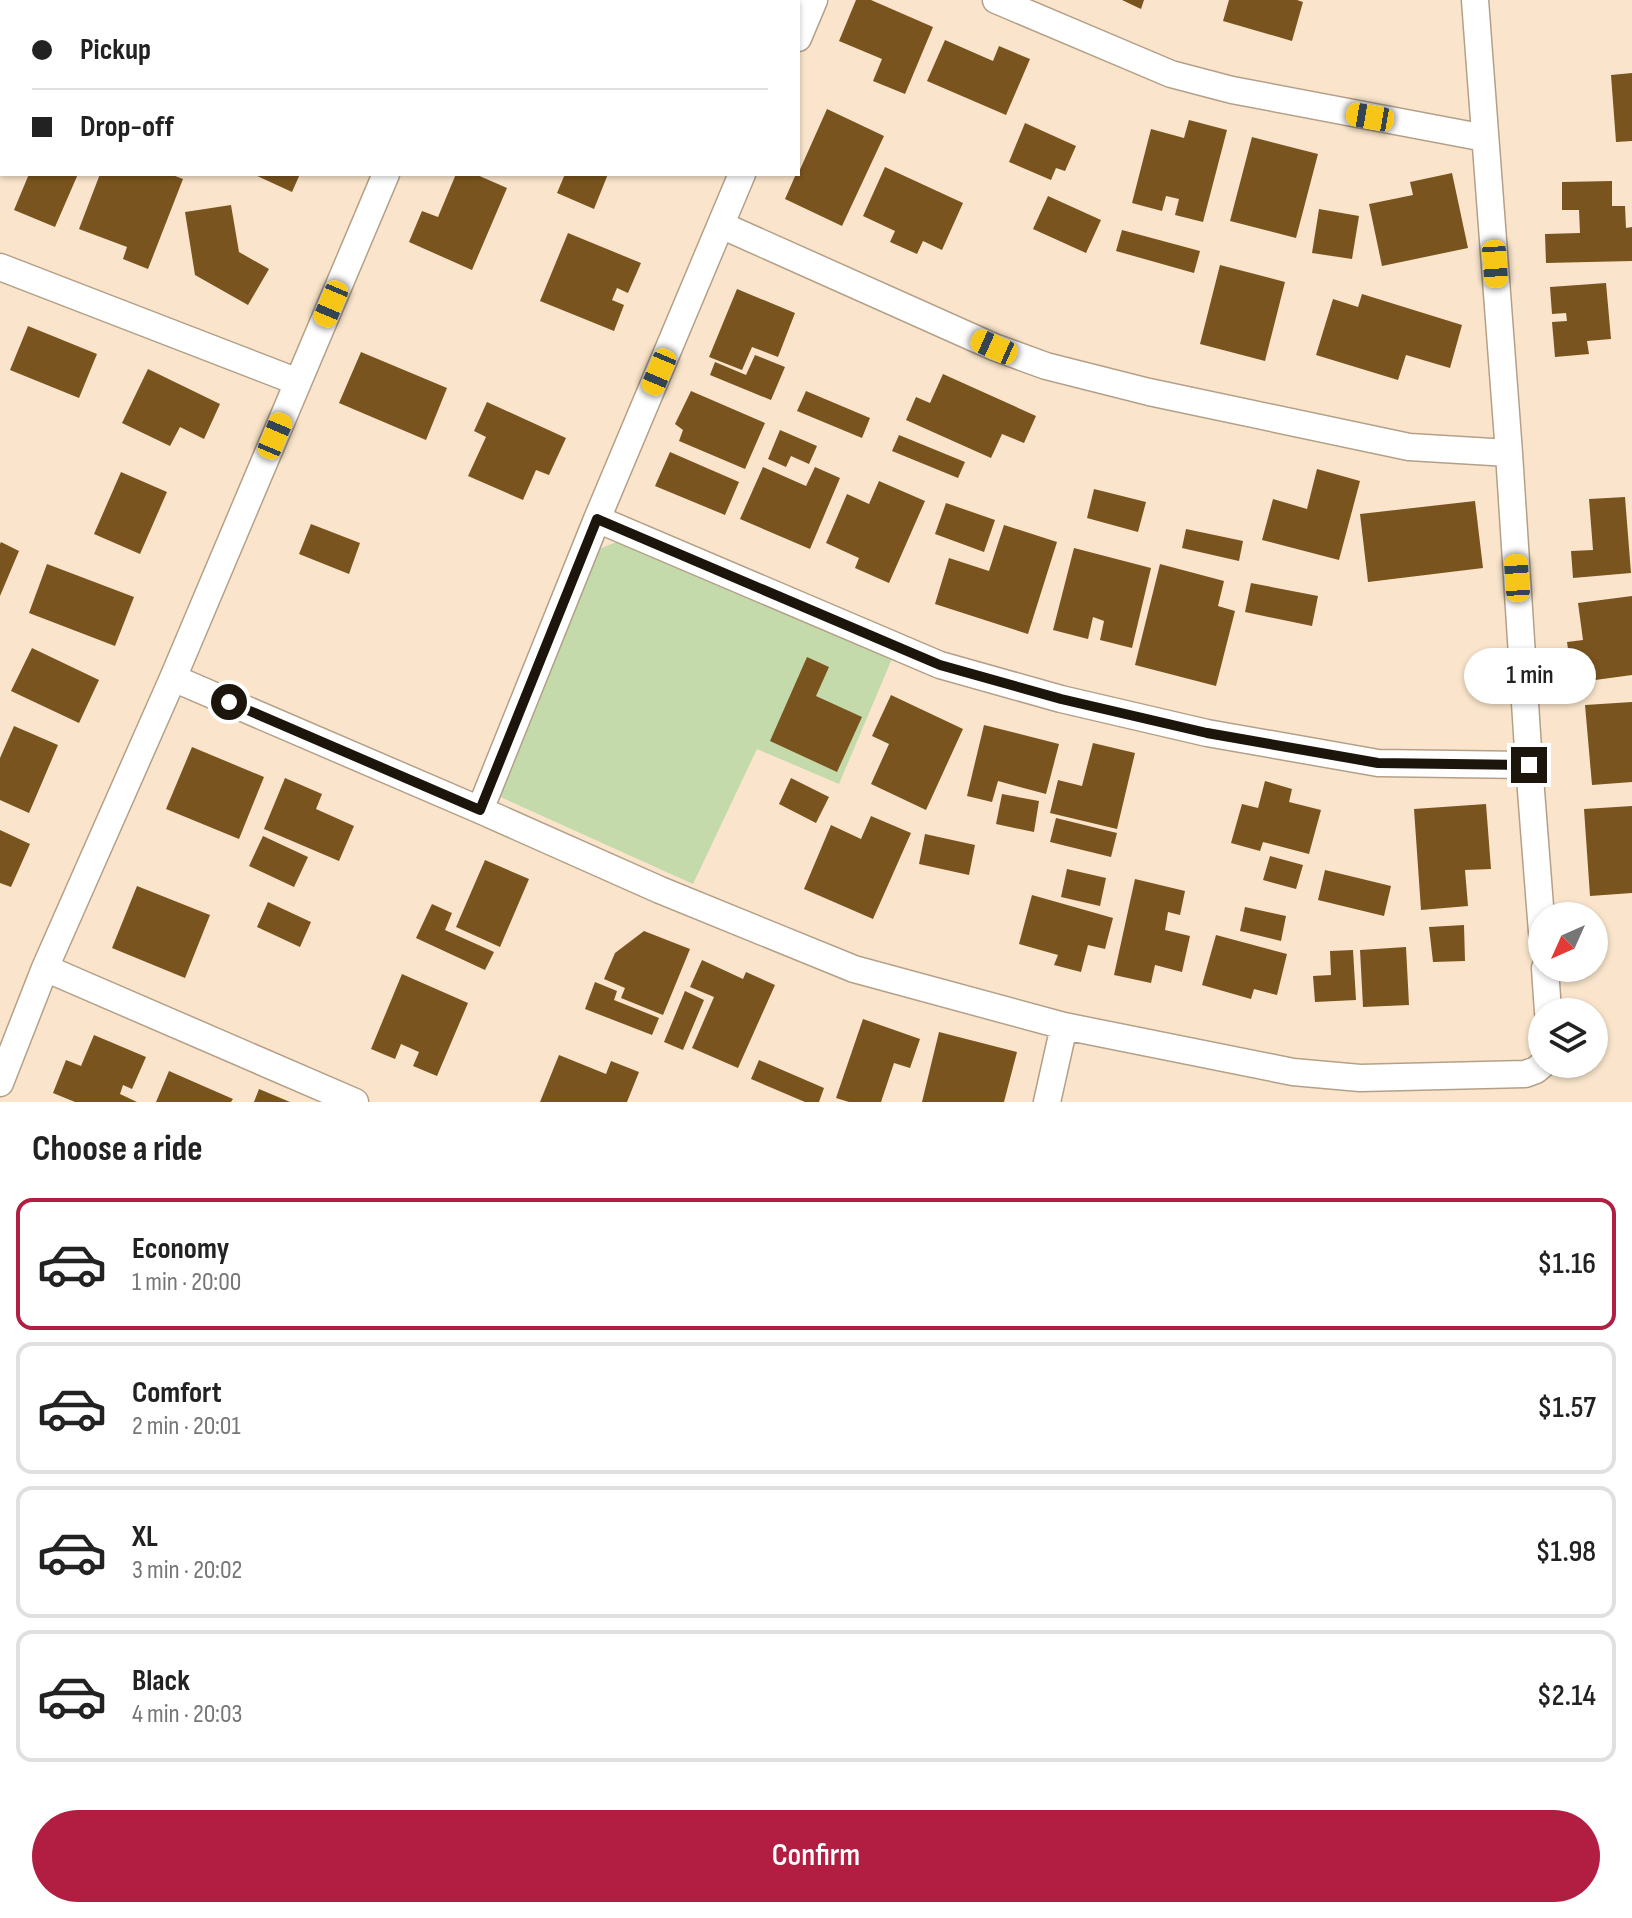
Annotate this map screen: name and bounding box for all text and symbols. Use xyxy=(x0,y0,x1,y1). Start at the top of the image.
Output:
text: Pickup xyxy=(80,32,151,68)
car xyxy=(1344,101,1396,133)
text: Drop-off xyxy=(80,109,174,145)
car xyxy=(1481,239,1509,289)
car xyxy=(311,277,351,331)
car xyxy=(967,326,1021,368)
car xyxy=(639,345,679,399)
car xyxy=(255,409,295,463)
car xyxy=(1503,553,1531,603)
callout: 1 min xyxy=(1463,649,1595,705)
text: 1 min xyxy=(1506,660,1554,691)
route start xyxy=(211,684,247,720)
route end xyxy=(1511,747,1547,783)
north arrow xyxy=(1528,902,1608,982)
map controls xyxy=(1528,902,1608,1078)
button: layers xyxy=(1528,998,1608,1078)
text: Choose a ride xyxy=(32,1128,203,1171)
icon: car xyxy=(36,1228,108,1300)
text: Economy xyxy=(132,1231,229,1267)
text: $1.16 xyxy=(1537,1246,1596,1282)
text: 1 min · 20:00 xyxy=(132,1267,241,1298)
icon: car xyxy=(36,1372,108,1444)
text: Comfort xyxy=(132,1375,222,1411)
text: $1.57 xyxy=(1537,1390,1596,1426)
text: 2 min · 20:01 xyxy=(132,1411,241,1442)
icon: car xyxy=(36,1516,108,1588)
text: XL xyxy=(132,1519,158,1555)
text: $1.98 xyxy=(1535,1534,1596,1570)
text: 3 min · 20:02 xyxy=(132,1555,242,1586)
icon: car xyxy=(36,1660,108,1732)
text: Black xyxy=(132,1663,190,1699)
text: $2.14 xyxy=(1537,1678,1596,1714)
text: 4 min · 20:03 xyxy=(132,1699,242,1730)
button: Confirm xyxy=(32,1810,1600,1902)

